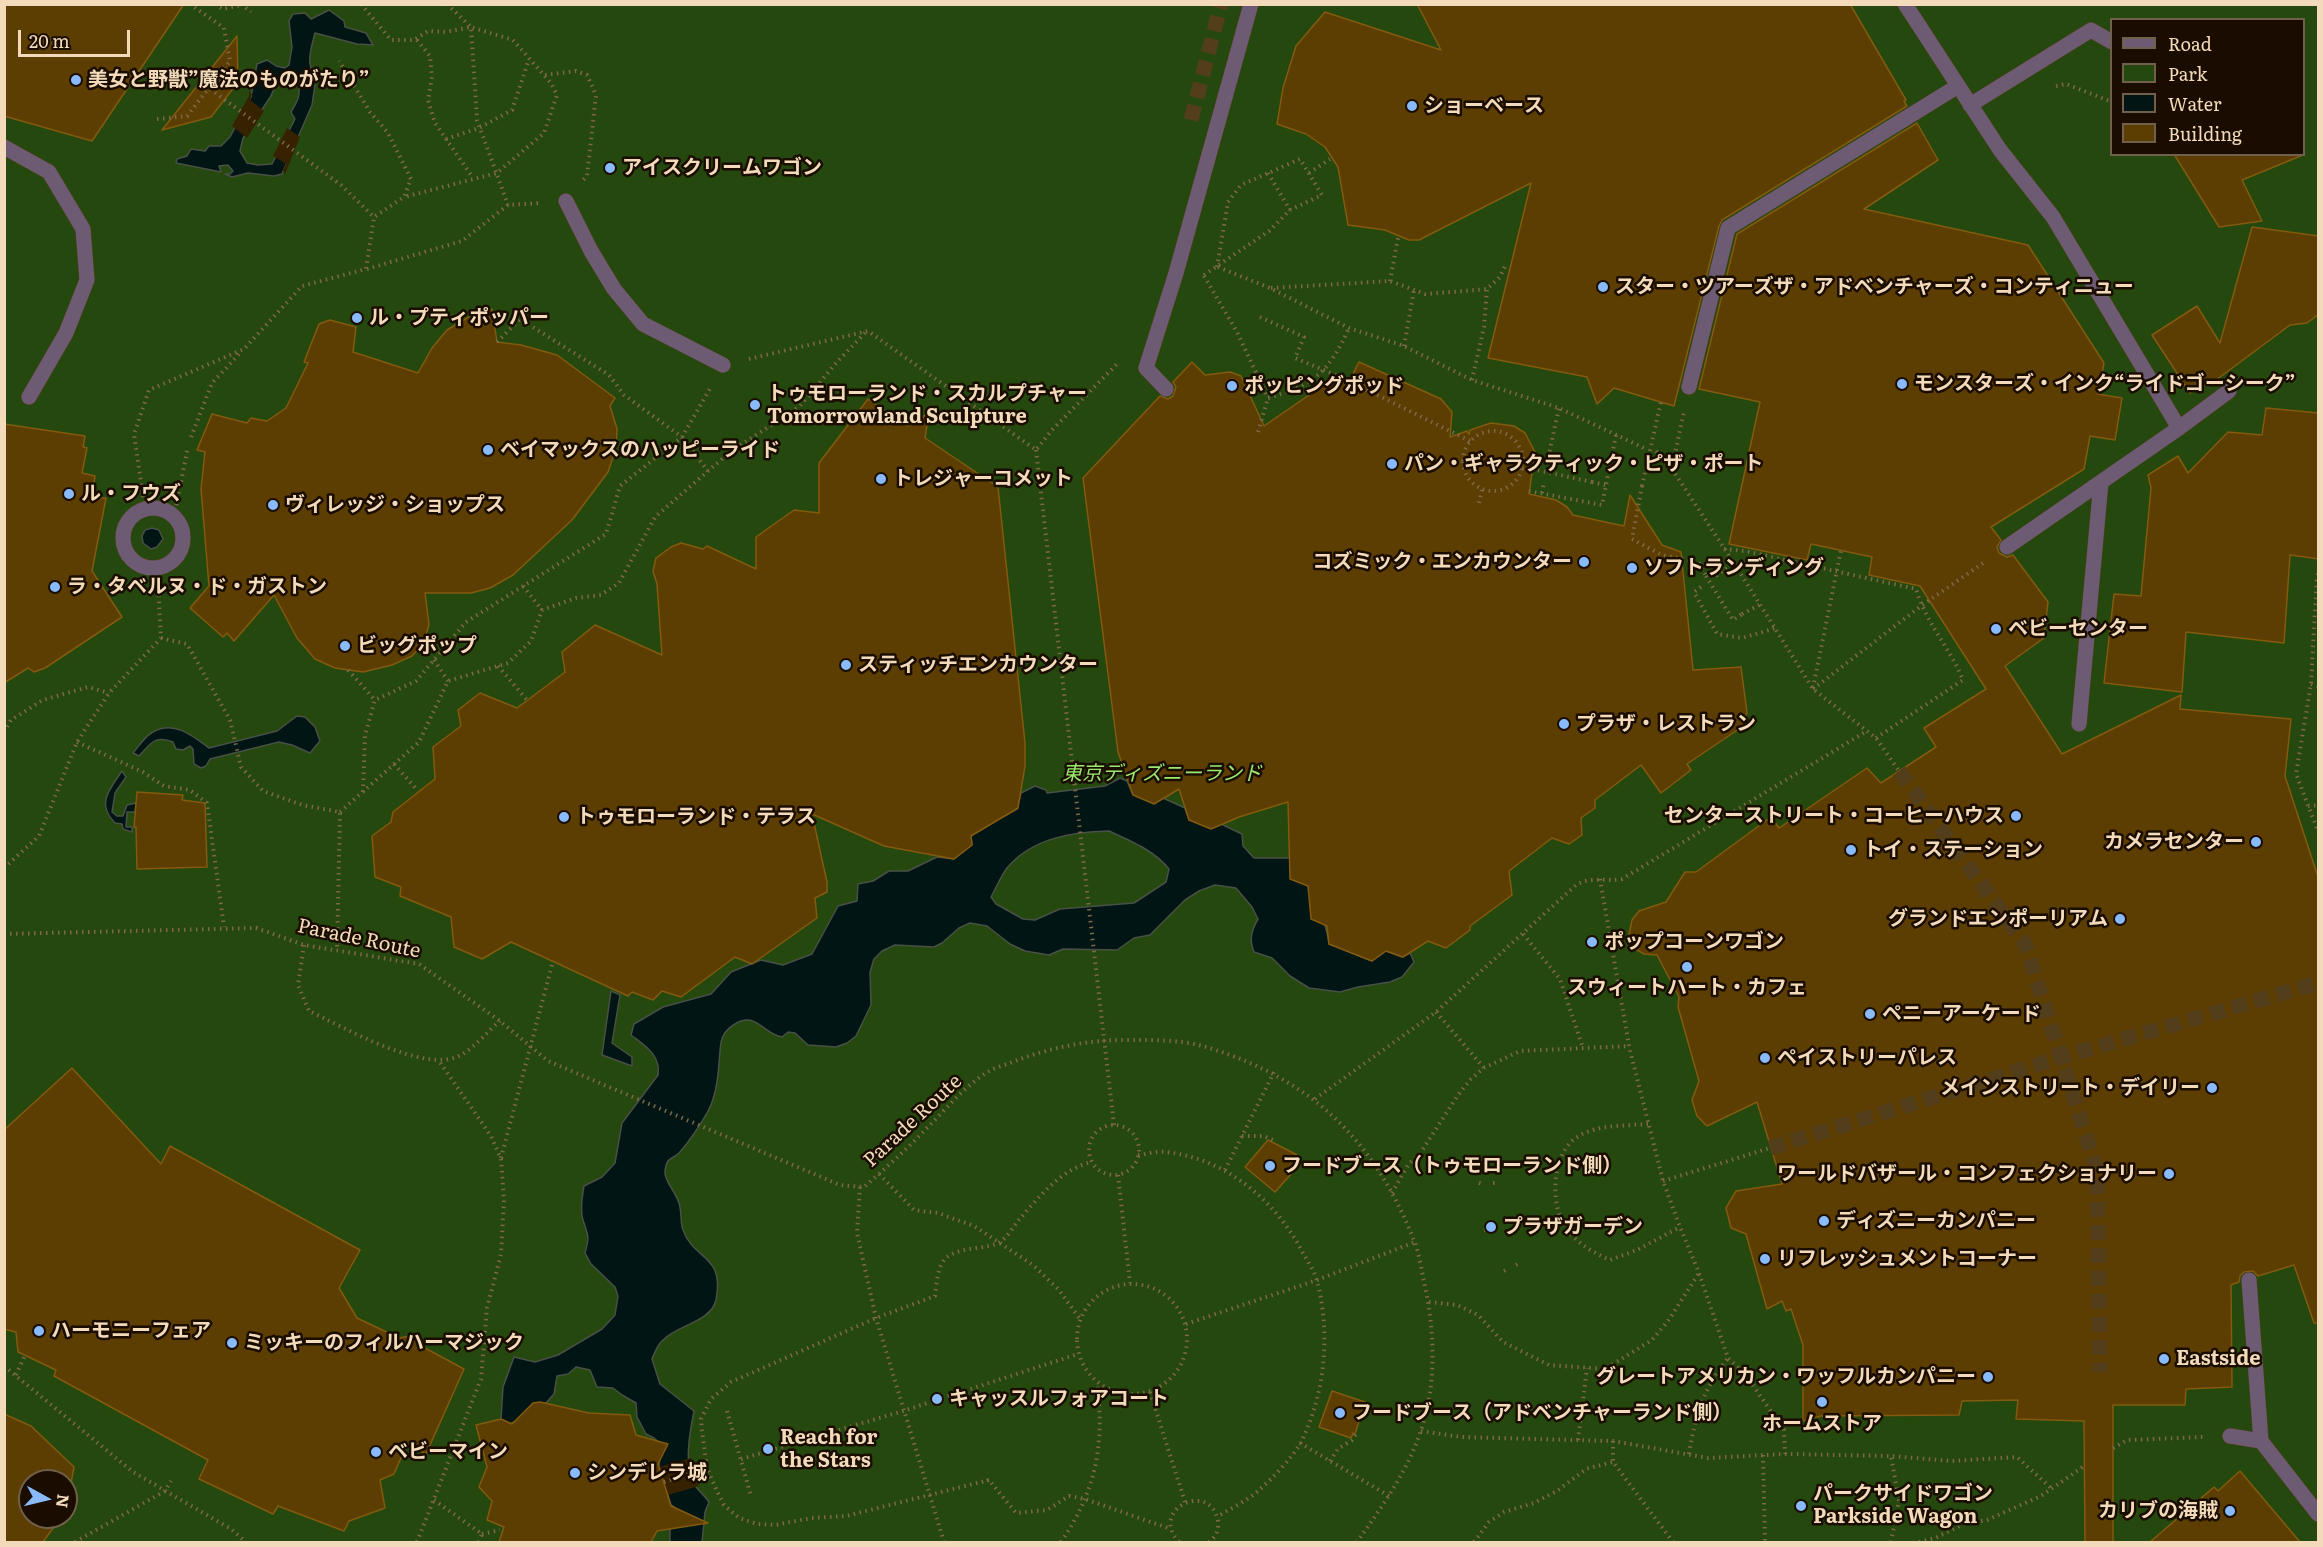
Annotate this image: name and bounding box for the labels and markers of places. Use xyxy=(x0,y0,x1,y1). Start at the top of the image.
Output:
place label: 美女と野獣”魔法のものがたり” xyxy=(88,68,369,92)
marker: 美女と野獣”魔法のものがたり” xyxy=(69,73,83,87)
place label: ショーベース xyxy=(1424,94,1544,118)
marker: ショーベース xyxy=(1405,99,1419,113)
place label: アイスクリームワゴン xyxy=(622,156,822,180)
marker: アイスクリームワゴン xyxy=(603,161,617,175)
place label: スター・ツアーズザ・アドベンチャーズ・コンティニュー xyxy=(1615,275,2134,299)
marker: スター・ツアーズザ・アドベンチャーズ・コンティニュー xyxy=(1596,280,1610,294)
place label: ル・プティポッパー xyxy=(369,306,549,330)
marker: ル・プティポッパー xyxy=(350,311,364,325)
place label: モンスターズ・インク“ライドゴーシーク” xyxy=(1914,372,2295,396)
place label: ポッピングポッド xyxy=(1244,374,1404,398)
marker: モンスターズ・インク“ライドゴーシーク” xyxy=(1895,377,1909,391)
marker: ポッピングポッド xyxy=(1225,379,1239,393)
place label: トゥモローランド・スカルプチャー Tomorrowland Sculpture xyxy=(767,382,1087,429)
marker: トゥモローランド・スカルプチャー Tomorrowland Sculpture xyxy=(748,398,762,412)
place label: ベイマックスのハッピーライド xyxy=(500,438,780,462)
marker: ベイマックスのハッピーライド xyxy=(481,443,495,457)
place label: パン・ギャラクティック・ピザ・ポート xyxy=(1404,452,1764,476)
marker: パン・ギャラクティック・ピザ・ポート xyxy=(1385,457,1399,471)
place label: トレジャーコメット xyxy=(893,467,1073,491)
marker: トレジャーコメット xyxy=(874,472,888,486)
place label: ル・フウズ xyxy=(81,482,181,506)
marker: ル・フウズ xyxy=(62,487,76,501)
place label: ヴィレッジ・ショップス xyxy=(285,493,505,517)
marker: ヴィレッジ・ショップス xyxy=(266,498,280,512)
place label: コズミック・エンカウンター xyxy=(1312,550,1572,574)
marker: コズミック・エンカウンター xyxy=(1577,555,1591,569)
place label: ソフトランディング xyxy=(1644,556,1824,580)
marker: ソフトランディング xyxy=(1625,561,1639,575)
place label: ラ・タベルヌ・ド・ガストン xyxy=(67,575,327,599)
marker: ラ・タベルヌ・ド・ガストン xyxy=(48,580,62,594)
place label: ベビーセンター xyxy=(2008,617,2148,641)
marker: ベビーセンター xyxy=(1989,622,2003,636)
place label: ビッグポップ xyxy=(357,634,477,658)
marker: ビッグポップ xyxy=(338,639,352,653)
place label: スティッチエンカウンター xyxy=(858,653,1098,677)
marker: スティッチエンカウンター xyxy=(839,658,853,672)
place label: プラザ・レストラン xyxy=(1576,712,1756,736)
marker: プラザ・レストラン xyxy=(1557,717,1571,731)
place label: センターストリート・コーヒーハウス xyxy=(1664,804,2004,828)
place label: トゥモローランド・テラス xyxy=(576,805,816,829)
marker: センターストリート・コーヒーハウス xyxy=(2009,809,2023,823)
marker: トゥモローランド・テラス xyxy=(557,810,571,824)
place label: カメラセンター xyxy=(2104,830,2244,854)
marker: カメラセンター xyxy=(2249,835,2263,849)
place label: トイ・ステーション xyxy=(1863,838,2043,862)
marker: トイ・ステーション xyxy=(1844,843,1858,857)
place label: グランドエンポーリアム xyxy=(1888,907,2108,931)
marker: グランドエンポーリアム xyxy=(2113,912,2127,926)
place label: ポップコーンワゴン xyxy=(1604,930,1784,954)
marker: ポップコーンワゴン xyxy=(1585,935,1599,949)
marker: スウィートハート・カフェ xyxy=(1680,960,1694,974)
place label: スウィートハート・カフェ xyxy=(1567,976,1807,1000)
place label: ペニーアーケード xyxy=(1882,1002,2041,1026)
marker: ペニーアーケード xyxy=(1863,1007,1877,1021)
place label: ペイストリーパレス xyxy=(1777,1046,1957,1070)
marker: ペイストリーパレス xyxy=(1758,1051,1772,1065)
place label: メインストリート・デイリー xyxy=(1940,1076,2200,1100)
marker: メインストリート・デイリー xyxy=(2205,1081,2219,1095)
place label: フードブース（トゥモローランド側） xyxy=(1282,1154,1622,1178)
marker: フードブース（トゥモローランド側） xyxy=(1263,1159,1277,1173)
place label: ワールドバザール・コンフェクショナリー xyxy=(1777,1162,2157,1186)
marker: ワールドバザール・コンフェクショナリー xyxy=(2162,1167,2176,1181)
place label: ディズニーカンパニー xyxy=(1836,1209,2036,1233)
marker: ディズニーカンパニー xyxy=(1817,1214,1831,1228)
place label: プラザガーデン xyxy=(1503,1215,1643,1239)
marker: プラザガーデン xyxy=(1484,1220,1498,1234)
place label: リフレッシュメントコーナー xyxy=(1777,1247,2037,1271)
marker: リフレッシュメントコーナー xyxy=(1758,1252,1772,1266)
place label: ハーモニーフェア xyxy=(51,1319,211,1343)
marker: ハーモニーフェア xyxy=(32,1324,46,1338)
place label: ミッキーのフィルハーマジック xyxy=(244,1331,524,1355)
marker: ミッキーのフィルハーマジック xyxy=(225,1336,239,1350)
place label: Eastside xyxy=(2176,1347,2261,1371)
marker: Eastside xyxy=(2157,1352,2171,1366)
place label: グレートアメリカン・ワッフルカンパニー xyxy=(1596,1365,1976,1389)
marker: グレートアメリカン・ワッフルカンパニー xyxy=(1981,1370,1995,1384)
place label: キャッスルフォアコート xyxy=(949,1387,1169,1411)
marker: キャッスルフォアコート xyxy=(930,1392,944,1406)
marker: ホームストア xyxy=(1815,1395,1829,1409)
place label: フードブース（アドベンチャーランド側） xyxy=(1352,1401,1732,1425)
marker: フードブース（アドベンチャーランド側） xyxy=(1333,1406,1347,1420)
place label: ホームストア xyxy=(1762,1412,1882,1436)
place label: Reach for the Stars xyxy=(780,1426,877,1473)
place label: ベビーマイン xyxy=(388,1440,508,1464)
marker: Reach for the Stars xyxy=(761,1442,775,1456)
marker: ベビーマイン xyxy=(369,1445,383,1459)
place label: シンデレラ城 xyxy=(587,1461,707,1485)
marker: シンデレラ城 xyxy=(568,1466,582,1480)
place label: パークサイドワゴン Parkside Wagon xyxy=(1813,1482,1993,1529)
marker: パークサイドワゴン Parkside Wagon xyxy=(1794,1499,1808,1513)
place label: カリブの海賊 xyxy=(2098,1499,2218,1523)
marker: カリブの海賊 xyxy=(2223,1504,2237,1518)

